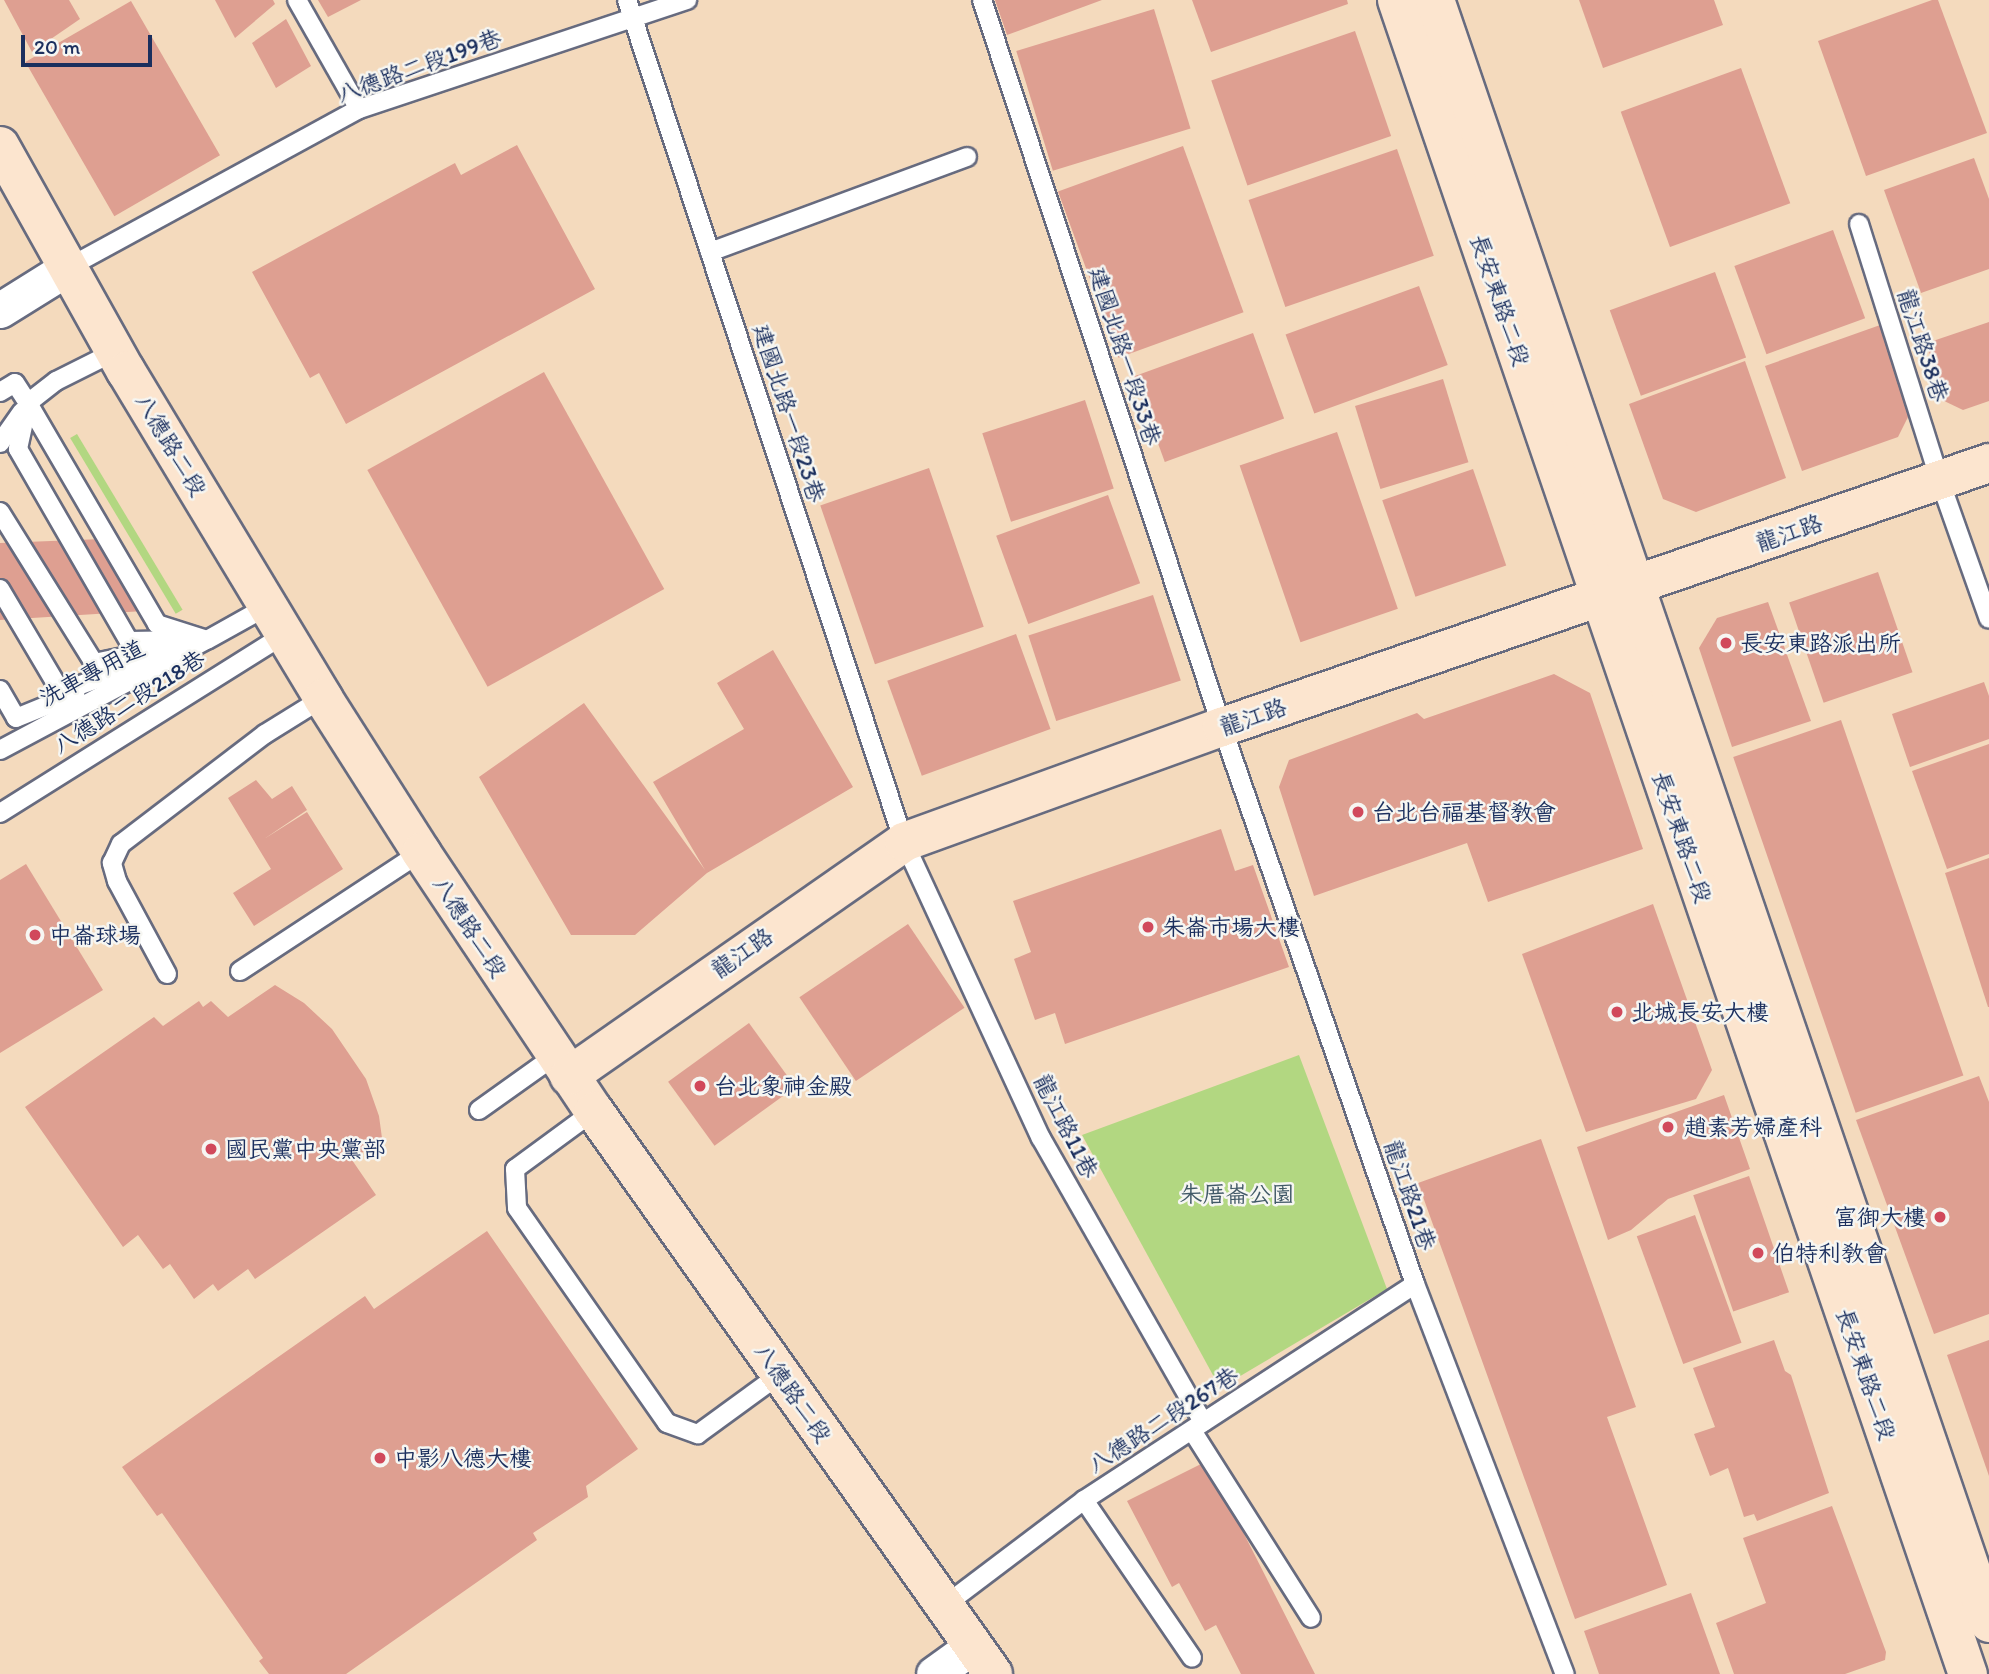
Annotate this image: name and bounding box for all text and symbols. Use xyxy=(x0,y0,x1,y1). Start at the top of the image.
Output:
scale bar xyxy=(24,21,156,65)
street label: 八德路二段199巷 xyxy=(333,23,505,109)
text: 20 m xyxy=(34,34,80,59)
street label: 長安東路二段 xyxy=(1464,230,1536,370)
street label: 建國北路一段33巷 xyxy=(1083,263,1167,449)
street label: 龍江路38巷 xyxy=(1892,285,1954,405)
street label: 建國北路一段23巷 xyxy=(747,320,831,506)
street label: 八德路二段 xyxy=(130,389,212,501)
street label: 龍江路 xyxy=(1752,509,1826,557)
place label: 長安東路派出所 xyxy=(1740,629,1901,657)
street label: 洗車專用道 xyxy=(35,634,149,712)
marker: 長安東路派出所 xyxy=(1718,635,1734,651)
street label: 八德路二段218巷 xyxy=(48,644,210,760)
street label: 龍江路 xyxy=(1216,693,1290,741)
street label: 長安東路二段 xyxy=(1646,767,1718,907)
place label: 台北台福基督教會 xyxy=(1372,798,1556,826)
marker: 台北台福基督教會 xyxy=(1350,804,1366,820)
street label: 八德路二段 xyxy=(427,871,513,983)
place label: 朱崙市場大樓 xyxy=(1162,913,1300,941)
marker: 朱崙市場大樓 xyxy=(1140,919,1156,935)
place label: 中崙球場 xyxy=(49,921,141,949)
street label: 龍江路 xyxy=(706,922,778,984)
marker: 中崙球場 xyxy=(27,927,43,943)
place label: 北城長安大樓 xyxy=(1631,998,1769,1026)
marker: 北城長安大樓 xyxy=(1609,1004,1625,1020)
street label: 龍江路11巷 xyxy=(1028,1069,1104,1183)
place label: 台北象神金殿 xyxy=(714,1072,852,1100)
marker: 台北象神金殿 xyxy=(692,1078,708,1094)
place label: 趙素芳婦產科 xyxy=(1684,1113,1822,1141)
marker: 趙素芳婦產科 xyxy=(1658,1117,1678,1137)
place label: 國民黨中央黨部 xyxy=(225,1135,386,1163)
street label: 龍江路21巷 xyxy=(1378,1136,1442,1254)
marker: 國民黨中央黨部 xyxy=(203,1141,219,1157)
park label: 朱厝崙公園 xyxy=(1180,1180,1294,1208)
place label: 富御大樓 xyxy=(1834,1203,1926,1231)
marker: 富御大樓 xyxy=(1932,1209,1948,1225)
place label: 伯特利教會 xyxy=(1772,1239,1887,1267)
marker: 伯特利教會 xyxy=(1750,1245,1766,1261)
street label: 長安東路二段 xyxy=(1830,1304,1902,1444)
street label: 八德路二段 xyxy=(749,1338,837,1448)
street label: 八德路二段267巷 xyxy=(1083,1361,1243,1479)
place label: 中影八德大樓 xyxy=(394,1444,532,1472)
marker: 中影八德大樓 xyxy=(372,1450,388,1466)

